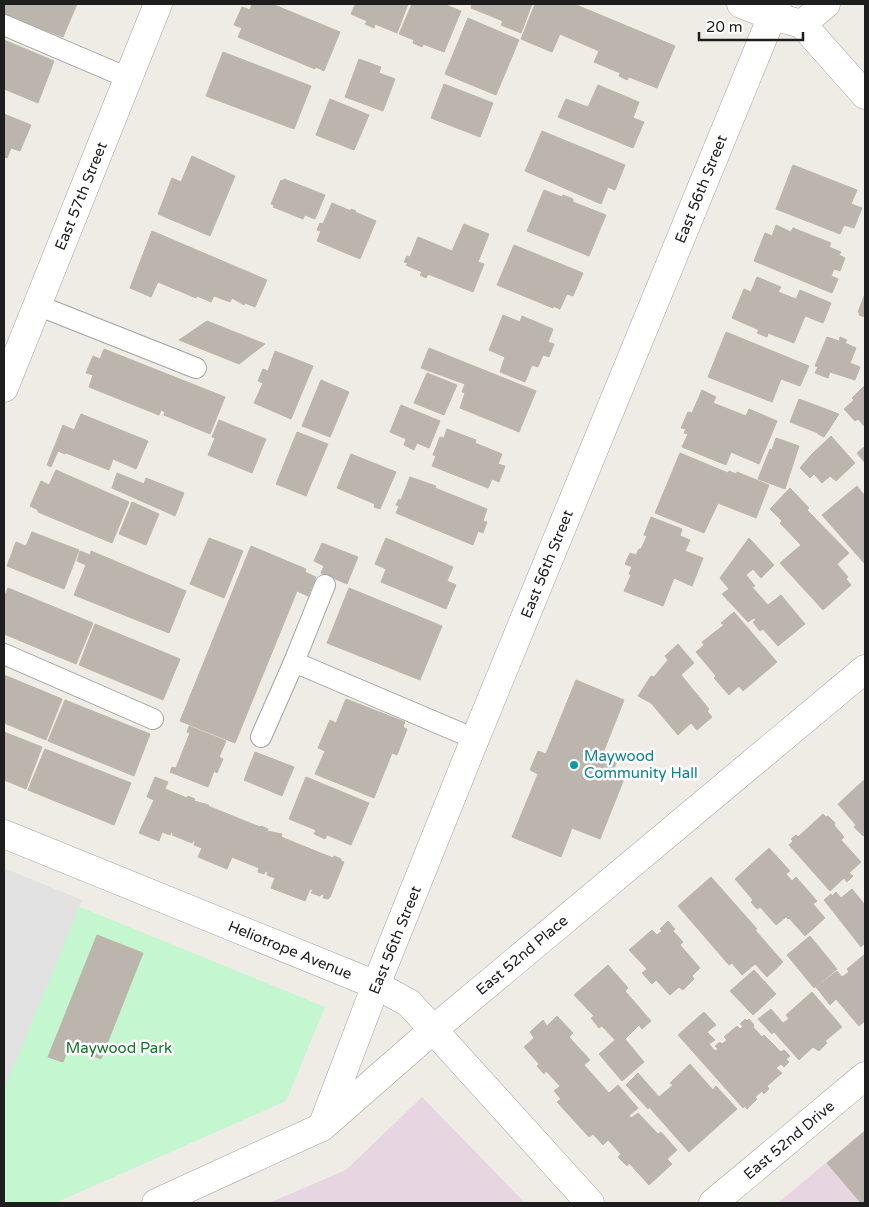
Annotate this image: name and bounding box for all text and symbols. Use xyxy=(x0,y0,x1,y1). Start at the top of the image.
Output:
scale bar xyxy=(699,10,803,42)
text: 20 m xyxy=(706,18,743,36)
street label: East 56th Street xyxy=(671,132,731,246)
street label: East 57th Street xyxy=(51,139,111,253)
street label: East 56th Street xyxy=(517,507,577,621)
place label: Maywood Community Hall xyxy=(584,747,698,782)
marker: Maywood Community Hall xyxy=(568,759,580,771)
street label: East 56th Street xyxy=(365,883,425,997)
street label: East 52nd Place xyxy=(472,911,572,999)
street label: Heliotrope Avenue xyxy=(225,917,355,983)
park label: Maywood Park xyxy=(66,1039,172,1057)
street label: East 52nd Drive xyxy=(740,1097,838,1183)

